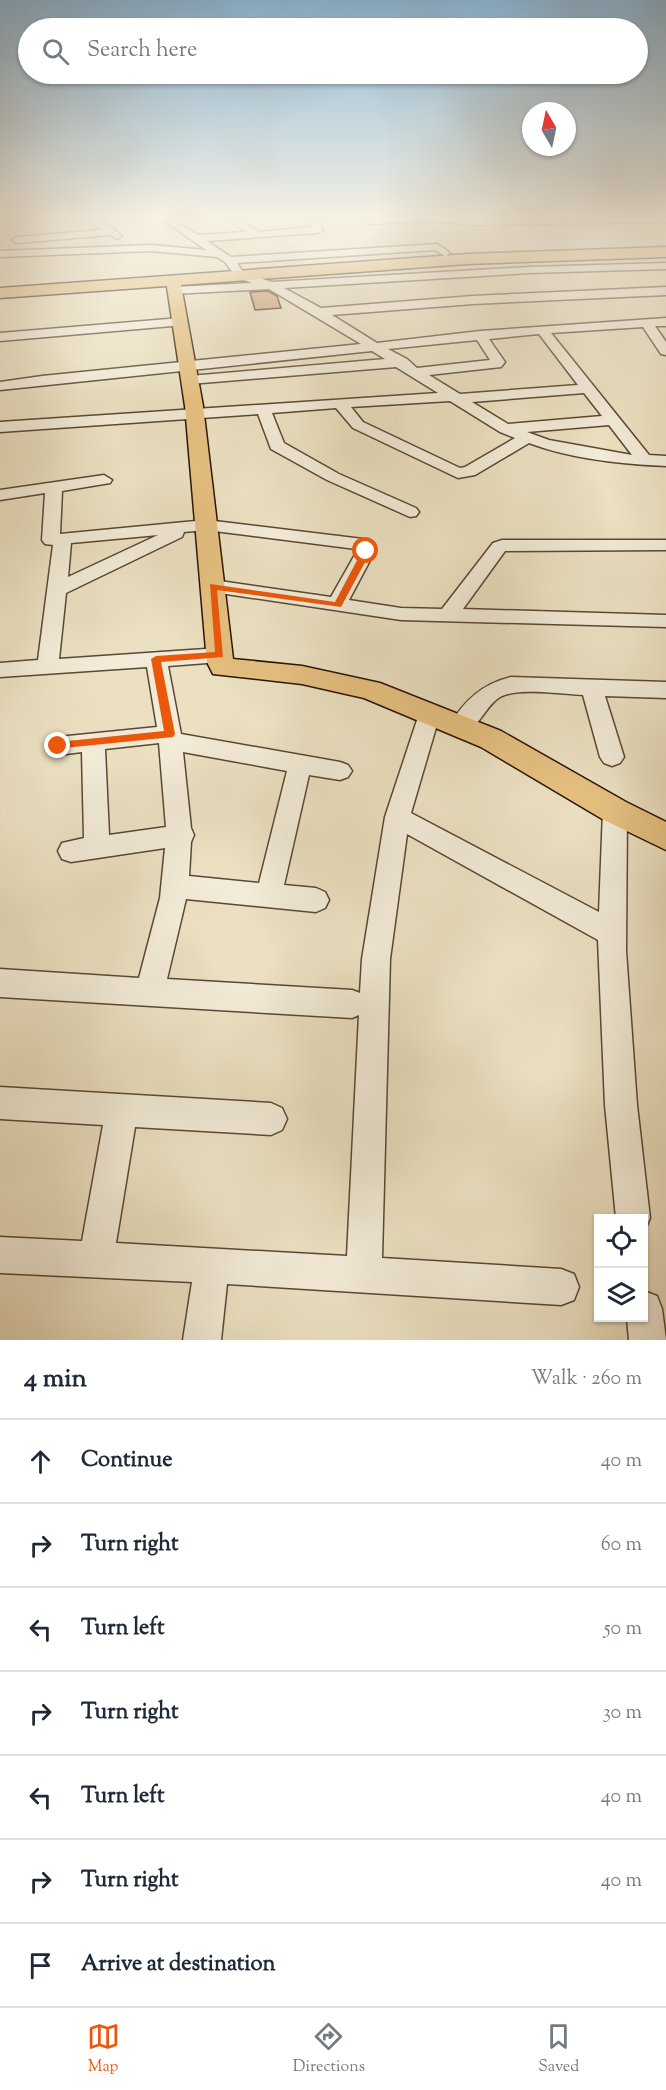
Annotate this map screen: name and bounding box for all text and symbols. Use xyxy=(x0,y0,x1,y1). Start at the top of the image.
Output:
search box xyxy=(18,18,648,84)
icon: search xyxy=(39,35,72,68)
text: Search here xyxy=(87,35,197,67)
north arrow xyxy=(522,102,576,156)
route start xyxy=(352,537,378,563)
route end xyxy=(44,732,70,758)
map controls xyxy=(594,1214,648,1322)
button: locate xyxy=(594,1214,648,1268)
button: layers xyxy=(594,1268,648,1322)
text: 4 min xyxy=(24,1361,87,1398)
text: Walk · 260 m xyxy=(531,1365,642,1394)
icon: ahead xyxy=(24,1445,57,1478)
text: Continue xyxy=(81,1445,172,1477)
text: 40 m xyxy=(601,1447,642,1476)
icon: right xyxy=(24,1529,57,1562)
text: Turn right xyxy=(81,1529,178,1561)
text: 60 m xyxy=(601,1531,642,1560)
icon: left xyxy=(24,1613,57,1646)
text: Turn left xyxy=(81,1613,164,1645)
text: 50 m xyxy=(604,1615,642,1644)
icon: right xyxy=(24,1697,57,1730)
text: Turn right xyxy=(81,1697,178,1729)
text: 30 m xyxy=(603,1699,642,1728)
icon: left xyxy=(24,1781,57,1814)
text: Turn left xyxy=(81,1781,164,1813)
text: 40 m xyxy=(601,1783,642,1812)
icon: right xyxy=(24,1865,57,1898)
text: Turn right xyxy=(81,1865,178,1897)
text: 40 m xyxy=(601,1867,642,1896)
icon: arrive xyxy=(24,1949,57,1982)
text: Arrive at destination xyxy=(81,1949,276,1981)
tab: Map xyxy=(87,2020,120,2079)
tab: Directions xyxy=(293,2020,365,2079)
tab: Saved xyxy=(538,2020,579,2079)

